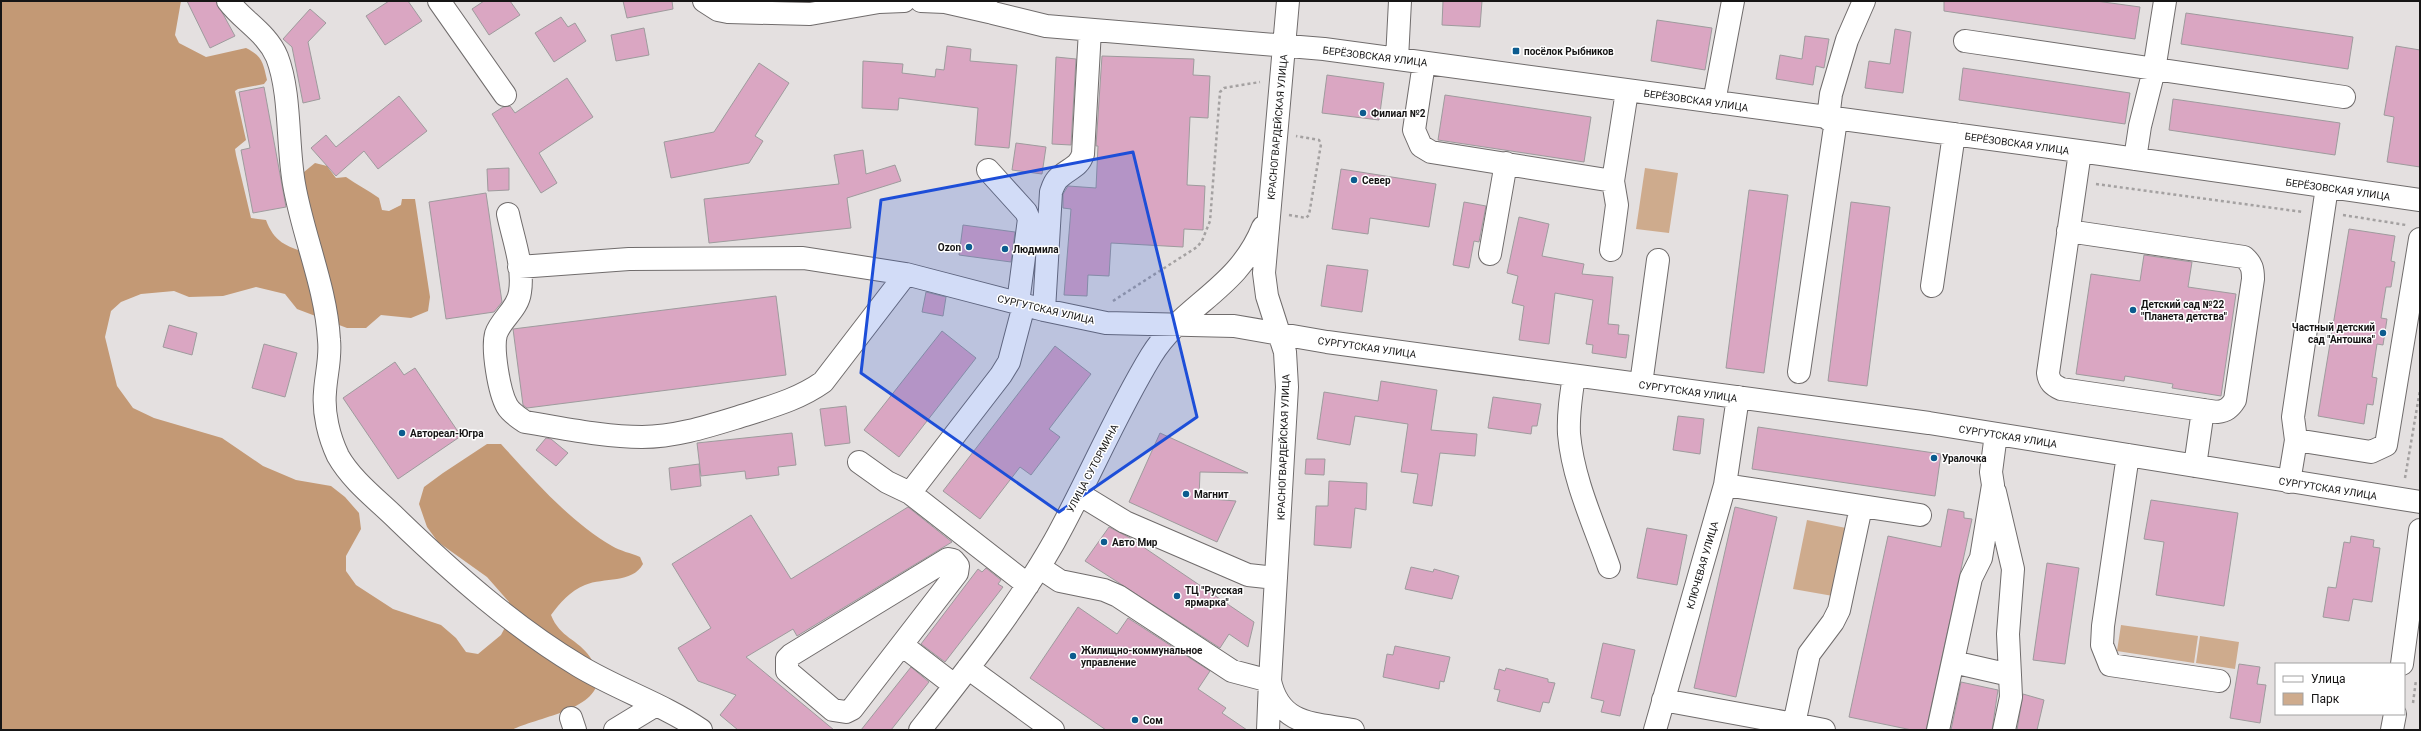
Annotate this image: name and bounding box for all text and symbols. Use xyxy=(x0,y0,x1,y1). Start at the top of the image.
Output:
street label: БЕРЁЗОВСКАЯ УЛИЦА xyxy=(1322,44,1429,68)
marker: посёлок Рыбников xyxy=(1511,46,1521,56)
place label: посёлок Рыбников xyxy=(1524,46,1614,57)
street label: КРАСНОГВАРДЕЙСКАЯ УЛИЦА xyxy=(1265,53,1289,200)
street label: БЕРЁЗОВСКАЯ УЛИЦА xyxy=(1643,87,1750,113)
marker: Филиал №2 xyxy=(1358,108,1368,118)
place label: Филиал №2 xyxy=(1371,108,1426,119)
street label: БЕРЁЗОВСКАЯ УЛИЦА xyxy=(1964,130,2071,156)
marker: Север xyxy=(1349,175,1359,185)
place label: Север xyxy=(1362,175,1391,186)
street label: БЕРЁЗОВСКАЯ УЛИЦА xyxy=(2285,176,2392,202)
place label: Ozon xyxy=(938,242,961,253)
marker: Ozon xyxy=(964,242,974,252)
marker: Людмила xyxy=(1000,244,1010,254)
place label: Людмила xyxy=(1013,244,1059,255)
street label: СУРГУТСКАЯ УЛИЦА xyxy=(996,293,1096,326)
place label: Детский сад №22 "Планета детства" xyxy=(2141,299,2227,322)
marker: Детский сад №22 "Планета детства" xyxy=(2128,305,2138,315)
place label: Частный детский сад "Антошка" xyxy=(2292,322,2375,345)
marker: Частный детский сад "Антошка" xyxy=(2378,328,2388,338)
street label: СУРГУТСКАЯ УЛИЦА xyxy=(1317,335,1417,360)
street label: КРАСНОГВАРДЕЙСКАЯ УЛИЦА xyxy=(1274,373,1292,520)
street label: СУРГУТСКАЯ УЛИЦА xyxy=(1638,379,1738,404)
street label: УЛИЦА СУТОРМИНА xyxy=(1065,422,1121,514)
street label: СУРГУТСКАЯ УЛИЦА xyxy=(1958,423,2058,450)
marker: Автореал-Югра xyxy=(397,428,407,438)
place label: Автореал-Югра xyxy=(410,428,484,439)
marker: Уралочка xyxy=(1929,453,1939,463)
place label: Уралочка xyxy=(1942,453,1987,464)
street label: СУРГУТСКАЯ УЛИЦА xyxy=(2278,475,2378,502)
marker: Магнит xyxy=(1181,489,1191,499)
place label: Магнит xyxy=(1194,489,1229,500)
street label: КЛЮЧЕВАЯ УЛИЦА xyxy=(1685,520,1720,610)
marker: Авто Мир xyxy=(1099,537,1109,547)
place label: Авто Мир xyxy=(1112,537,1158,548)
place label: ТЦ "Русская ярмарка" xyxy=(1185,585,1243,608)
marker: ТЦ "Русская ярмарка" xyxy=(1172,591,1182,601)
place label: Жилищно-коммунальное управление xyxy=(1081,645,1203,668)
marker: Жилищно-коммунальное управление xyxy=(1068,651,1078,661)
legend xyxy=(2275,663,2405,715)
text: Улица xyxy=(2311,672,2346,686)
text: Парк xyxy=(2311,692,2340,706)
marker: Сом xyxy=(1130,715,1140,725)
place label: Сом xyxy=(1143,715,1163,726)

